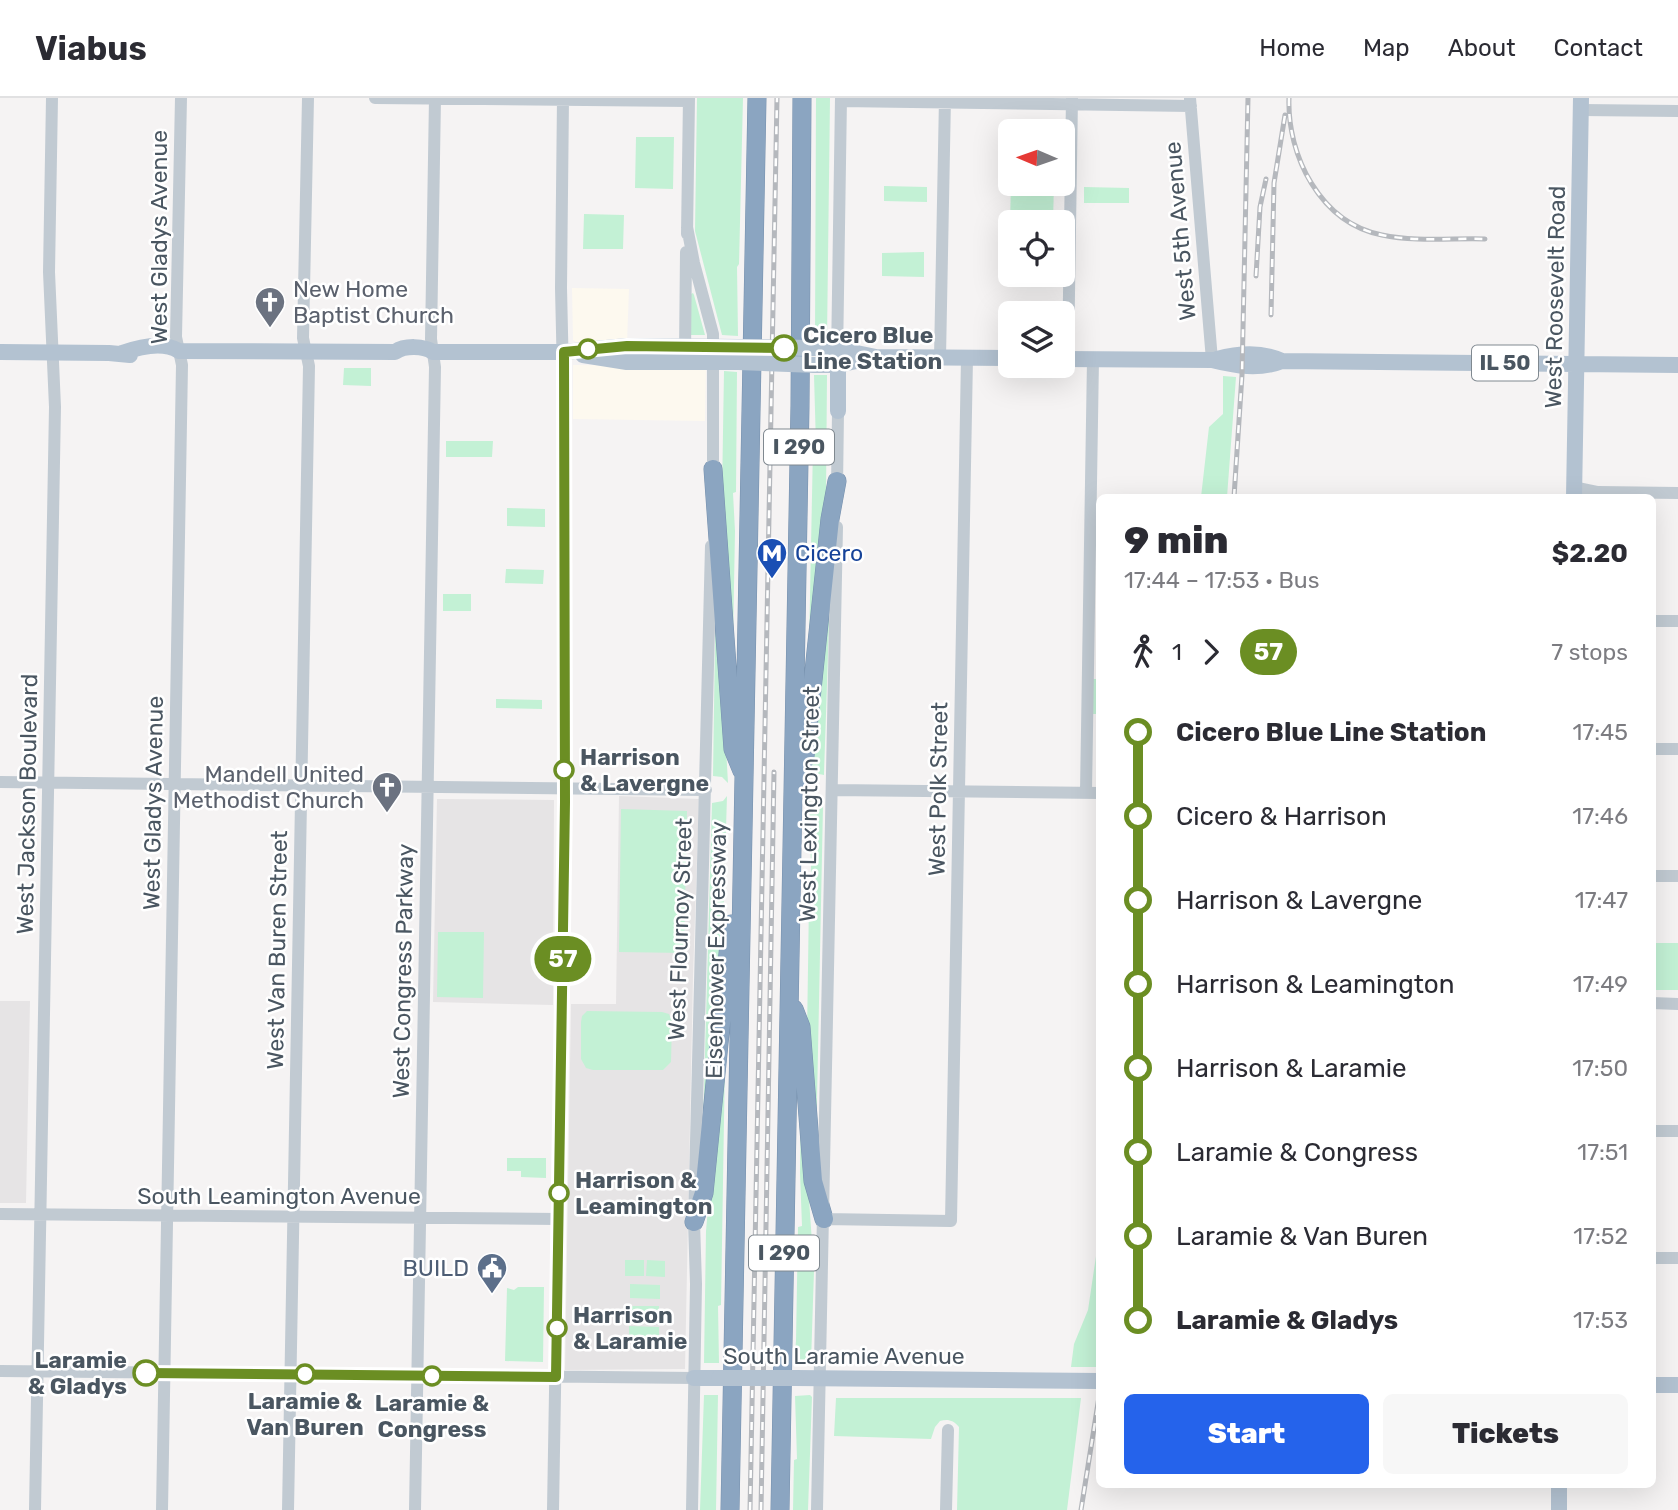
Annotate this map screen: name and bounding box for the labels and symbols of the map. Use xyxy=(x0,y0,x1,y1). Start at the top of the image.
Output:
north arrow xyxy=(998,119,1074,196)
street label: West Gladys Avenue xyxy=(145,130,173,344)
street label: West 5th Avenue xyxy=(1158,140,1202,322)
street label: West Roosevelt Road xyxy=(1539,185,1571,409)
place label: New Home Baptist Church xyxy=(293,275,454,329)
church icon: New Home Baptist Church xyxy=(253,285,287,329)
place label: Cicero Blue Line Station xyxy=(803,321,942,375)
marker: Cicero Blue Line Station xyxy=(771,335,797,361)
unlabelled marker xyxy=(578,339,598,359)
road number: IL 50 xyxy=(1472,345,1538,380)
road number: I 290 xyxy=(764,430,834,464)
metro station icon: Cicero xyxy=(755,536,789,580)
place label: Cicero xyxy=(795,539,863,567)
street label: West Jackson Boulevard xyxy=(11,673,43,935)
street label: West Lexington Street xyxy=(793,686,825,922)
street label: West Gladys Avenue xyxy=(137,696,169,910)
street label: West Polk Street xyxy=(922,702,954,876)
place label: Harrison & Lavergne xyxy=(580,743,709,797)
place label: Mandell United Methodist Church xyxy=(173,760,364,814)
marker: Harrison & Lavergne xyxy=(554,760,574,780)
church icon: Mandell United Methodist Church xyxy=(370,770,404,814)
street label: West Flournoy Street xyxy=(662,817,698,1041)
street label: Eisenhower Expressway xyxy=(700,821,732,1079)
street label: West Van Buren Street xyxy=(261,830,293,1070)
street label: West Congress Parkway xyxy=(387,843,419,1099)
line badge: 57 xyxy=(532,936,594,982)
place label: Harrison & Leamington xyxy=(575,1166,712,1220)
street label: South Leamington Avenue xyxy=(137,1182,421,1210)
marker: Harrison & Leamington xyxy=(549,1183,569,1203)
road number: I 290 xyxy=(749,1236,819,1270)
public building icon: BUILD xyxy=(475,1251,509,1295)
place label: BUILD xyxy=(402,1254,469,1282)
place label: Harrison & Laramie xyxy=(573,1301,687,1355)
marker: Harrison & Laramie xyxy=(547,1318,567,1338)
street label: South Laramie Avenue xyxy=(723,1342,965,1370)
place label: Laramie & Gladys xyxy=(28,1346,127,1400)
marker: Laramie & Gladys xyxy=(133,1360,159,1386)
marker: Laramie & Van Buren xyxy=(295,1364,315,1384)
marker: Laramie & Congress xyxy=(422,1366,442,1386)
place label: Laramie & Van Buren xyxy=(246,1387,364,1441)
place label: Laramie & Congress xyxy=(375,1389,489,1443)

